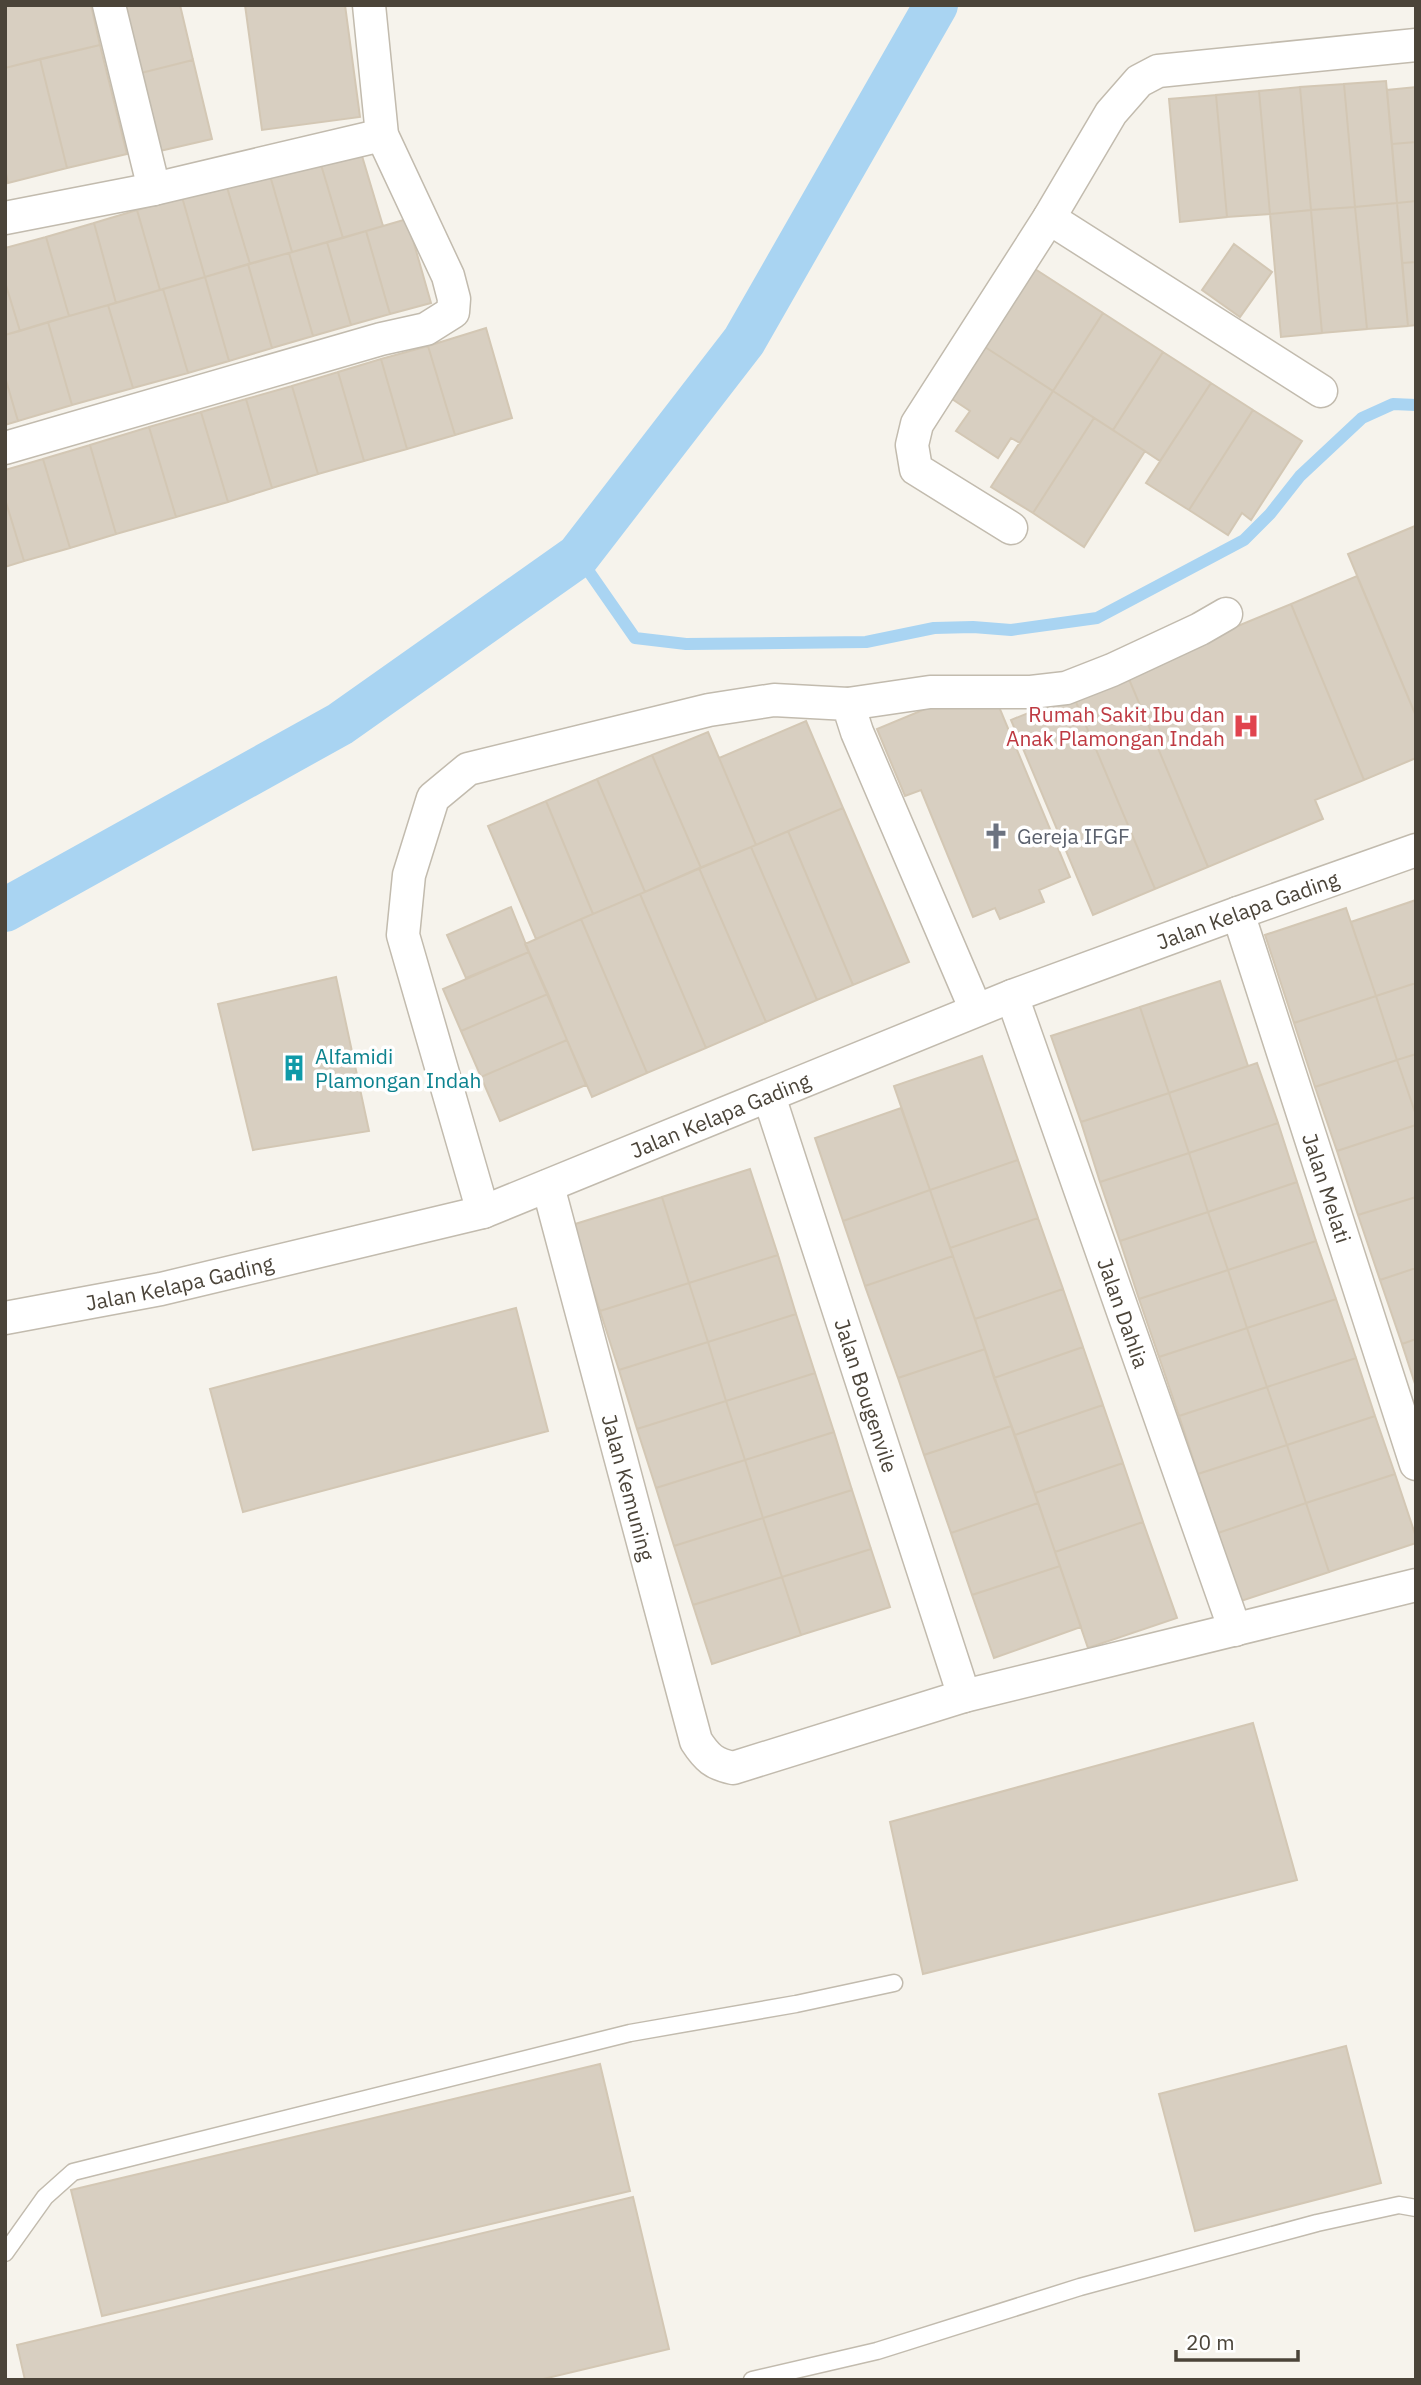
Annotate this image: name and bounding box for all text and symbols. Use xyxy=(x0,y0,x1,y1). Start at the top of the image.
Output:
place label: Rumah Sakit Ibu dan Anak Plamongan Indah xyxy=(1006,700,1225,752)
hospital icon: Rumah Sakit Ibu dan Anak Plamongan Indah xyxy=(1231,711,1261,741)
church icon: Gereja IFGF xyxy=(981,821,1011,851)
place label: Gereja IFGF xyxy=(1017,822,1130,850)
street label: Jalan Kelapa Gading xyxy=(1153,864,1343,956)
place label: Alfamidi Plamongan Indah xyxy=(315,1042,481,1094)
building icon: Alfamidi Plamongan Indah xyxy=(279,1053,309,1083)
street label: Jalan Kelapa Gading xyxy=(626,1066,814,1164)
street label: Jalan Melati xyxy=(1296,1129,1358,1247)
street label: Jalan Kelapa Gading xyxy=(83,1249,276,1317)
street label: Jalan Dahlia xyxy=(1091,1254,1156,1372)
street label: Jalan Bougenvile xyxy=(828,1315,904,1476)
street label: Jalan Kemuning xyxy=(595,1411,661,1564)
scale bar xyxy=(1176,2318,1298,2362)
text: 20 m xyxy=(1186,2328,1235,2356)

